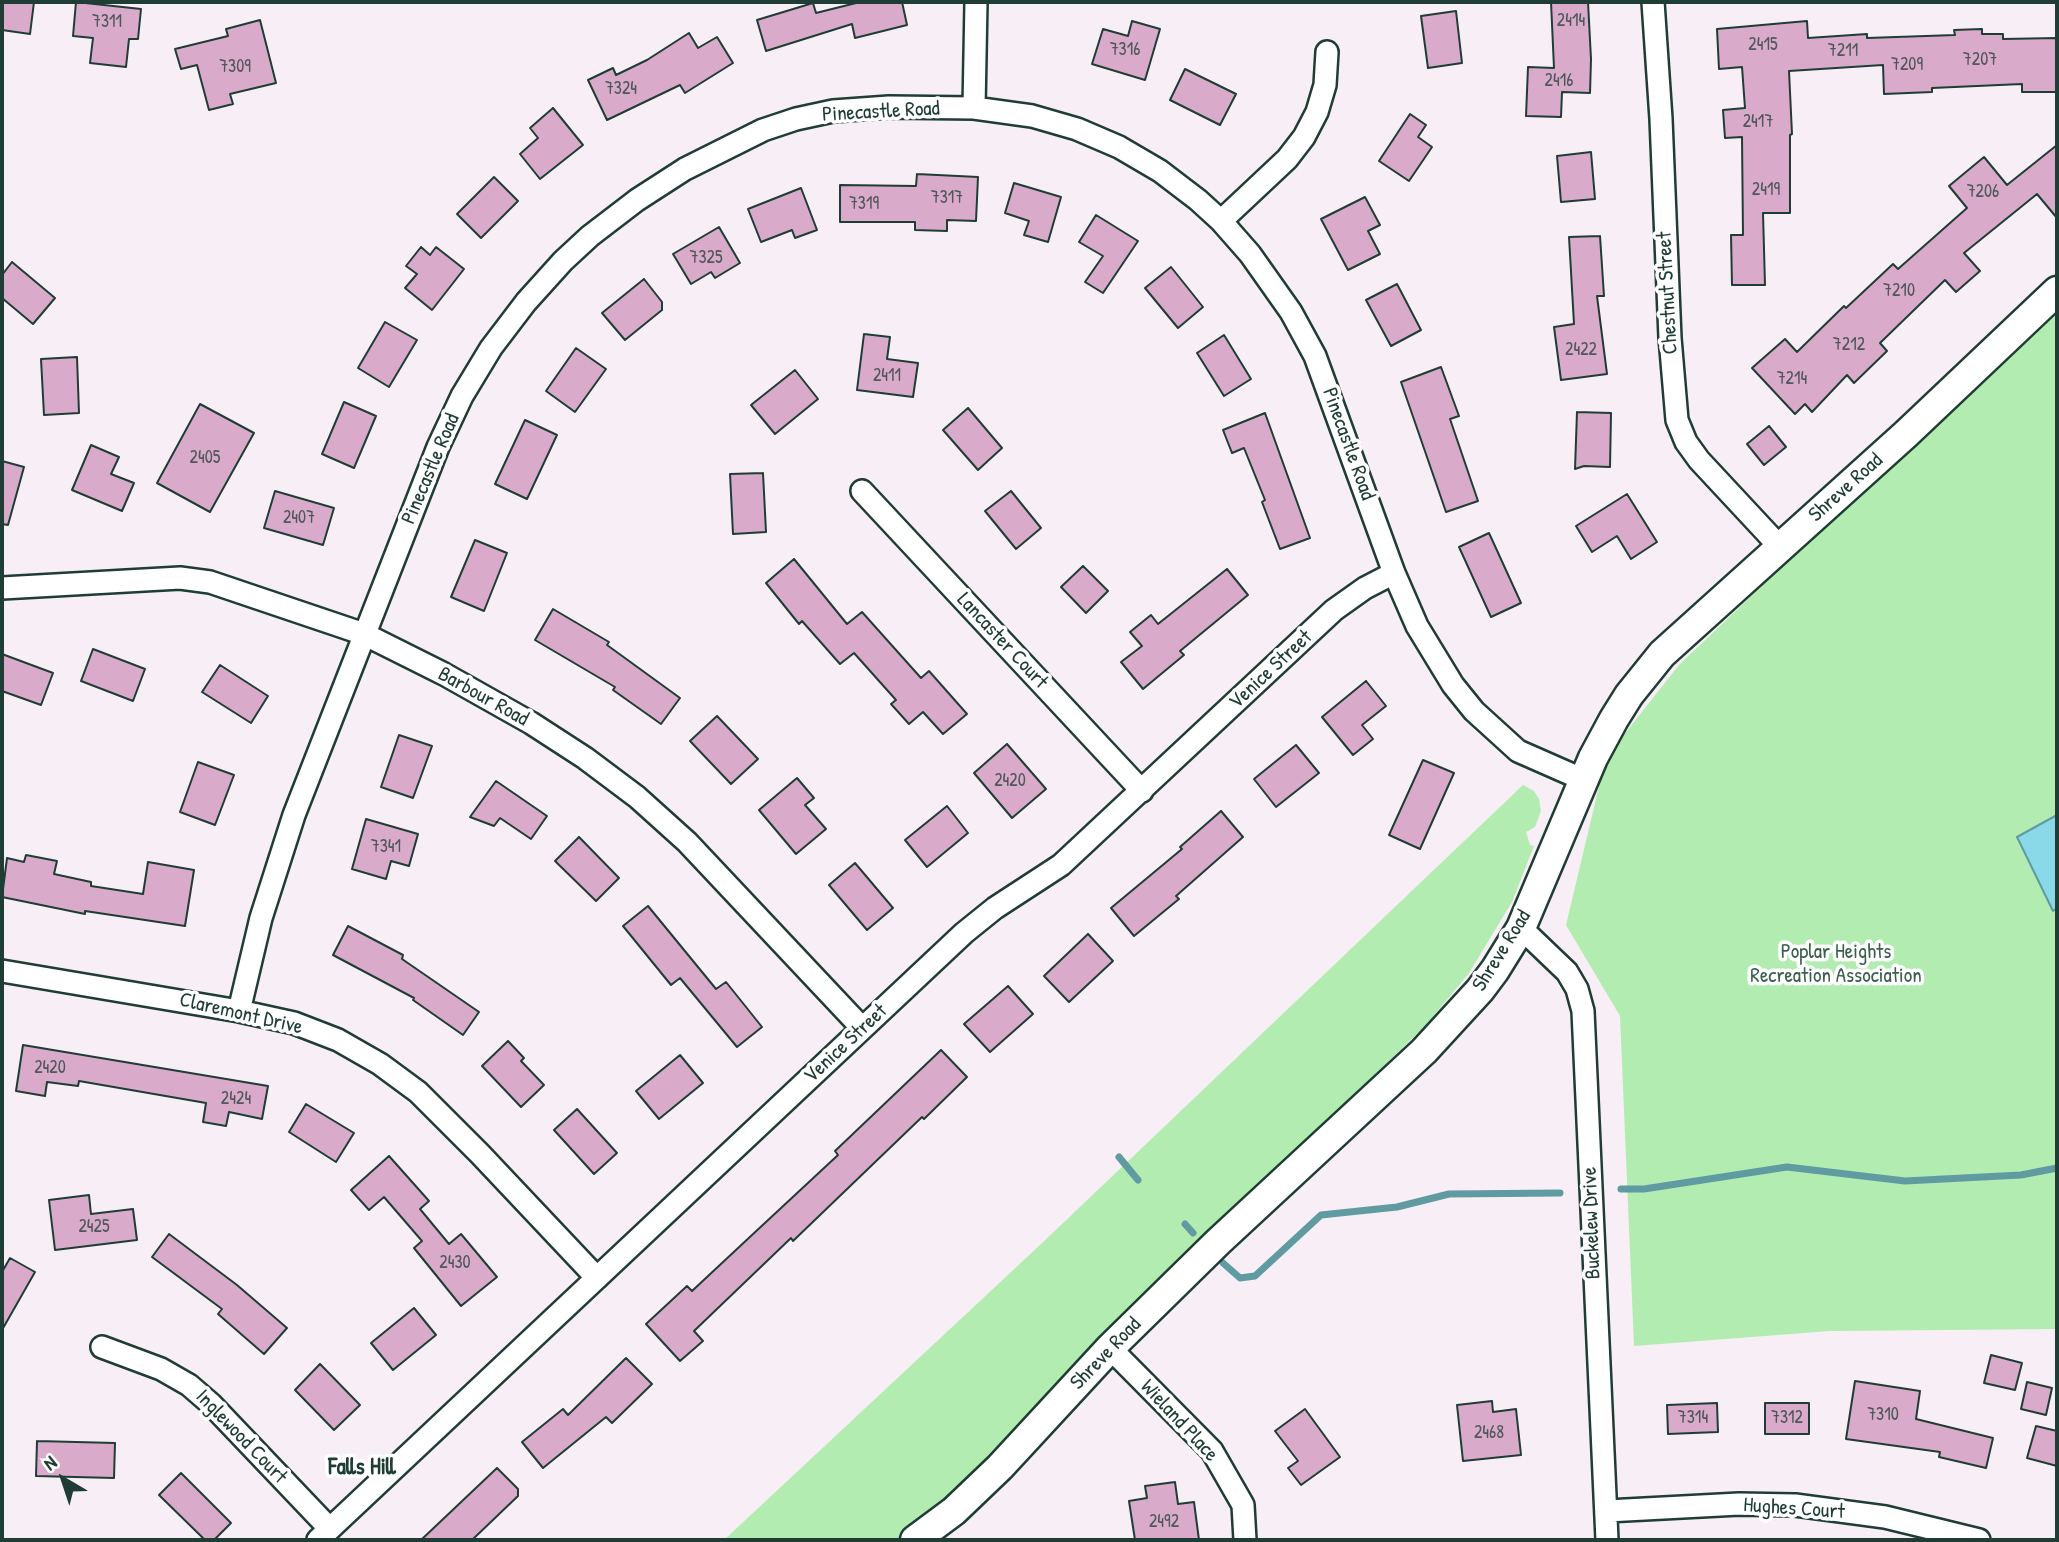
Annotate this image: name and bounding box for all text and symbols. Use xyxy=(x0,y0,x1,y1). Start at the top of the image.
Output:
house number: 2414 xyxy=(1557,10,1585,32)
house number: 7311 xyxy=(92,11,122,33)
house number: 2415 xyxy=(1748,34,1778,56)
house number: 7316 xyxy=(1110,39,1140,61)
house number: 7211 xyxy=(1828,40,1858,62)
house number: 7207 xyxy=(1963,49,1997,71)
house number: 7209 xyxy=(1891,54,1923,76)
house number: 7309 xyxy=(219,56,251,78)
house number: 2416 xyxy=(1545,70,1573,92)
house number: 7324 xyxy=(605,78,637,100)
street label: Pinecastle Road xyxy=(822,96,940,128)
house number: 2417 xyxy=(1743,111,1773,133)
house number: 2419 xyxy=(1752,179,1780,201)
house number: 7206 xyxy=(1967,181,1999,203)
house number: 7317 xyxy=(931,187,963,209)
house number: 7319 xyxy=(849,193,879,215)
street label: Chestnut Street xyxy=(1652,231,1684,355)
house number: 7325 xyxy=(689,247,723,269)
house number: 7210 xyxy=(1883,280,1915,302)
house number: 7212 xyxy=(1833,334,1865,356)
house number: 2422 xyxy=(1565,339,1597,361)
house number: 2411 xyxy=(873,365,901,387)
house number: 7214 xyxy=(1777,368,1807,390)
street label: Pinecastle Road xyxy=(1316,384,1380,504)
street label: Pinecastle Road xyxy=(396,410,466,528)
house number: 2405 xyxy=(190,447,220,469)
street label: Shreve Road xyxy=(1804,448,1888,528)
house number: 2407 xyxy=(283,507,315,529)
street label: Lancaster Court xyxy=(951,588,1053,694)
street label: Venice Street xyxy=(1224,625,1318,715)
street label: Barbour Road xyxy=(433,662,533,732)
house number: 2420 xyxy=(994,770,1026,792)
house number: 7341 xyxy=(371,836,401,858)
street label: Shreve Road xyxy=(1467,906,1537,996)
park label: Poplar Heights Recreation Association xyxy=(1750,939,1922,989)
street label: Claremont Drive xyxy=(177,988,305,1040)
street label: Venice Street xyxy=(799,999,893,1089)
house number: 2420 xyxy=(34,1057,66,1079)
house number: 2424 xyxy=(221,1088,251,1110)
street label: Buckelew Drive xyxy=(1577,1166,1607,1280)
house number: 2425 xyxy=(78,1216,110,1238)
house number: 2430 xyxy=(439,1252,471,1274)
street label: Shreve Road xyxy=(1065,1313,1147,1395)
street label: Wieland Place xyxy=(1135,1375,1223,1467)
street label: Inglewood Court xyxy=(190,1385,292,1489)
house number: 7310 xyxy=(1867,1404,1899,1426)
house number: 7314 xyxy=(1678,1407,1708,1429)
house number: 7312 xyxy=(1771,1407,1803,1429)
house number: 2468 xyxy=(1474,1422,1504,1444)
north arrow xyxy=(28,1444,98,1514)
text: N xyxy=(38,1449,62,1476)
district label: Falls Hill xyxy=(328,1454,396,1482)
street label: Hughes Court xyxy=(1743,1493,1845,1525)
house number: 2492 xyxy=(1149,1511,1179,1533)

